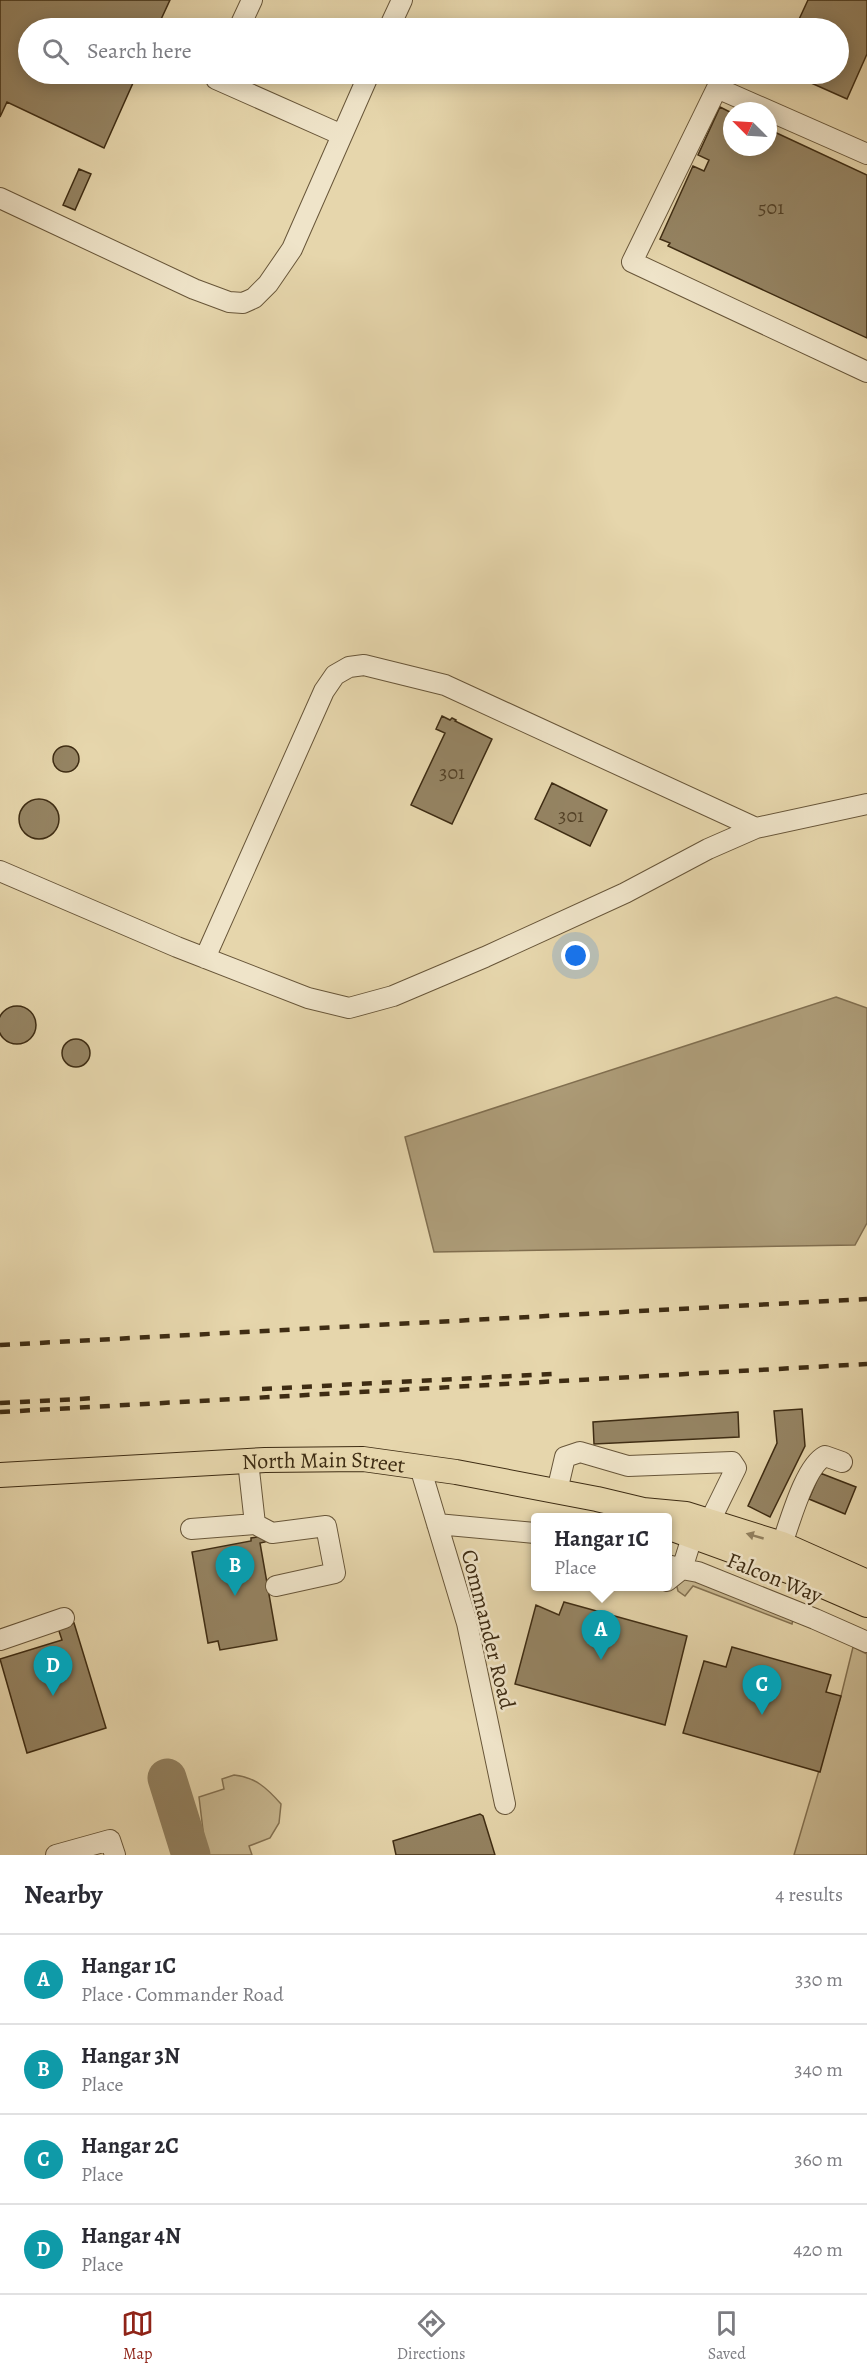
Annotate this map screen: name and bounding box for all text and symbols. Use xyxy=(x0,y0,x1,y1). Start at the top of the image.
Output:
search box xyxy=(18,18,849,84)
icon: search xyxy=(39,35,72,68)
text: Search here xyxy=(87,36,192,66)
north arrow xyxy=(723,102,777,156)
house number: 501 xyxy=(758,194,784,221)
house number: 301 xyxy=(439,759,465,786)
house number: 301 xyxy=(558,802,584,829)
your location xyxy=(561,941,590,970)
street label: North Main Street xyxy=(241,1445,407,1481)
popup xyxy=(531,1513,672,1591)
text: Hangar 1C xyxy=(554,1524,649,1554)
one-way arrow xyxy=(746,1531,764,1540)
street label: Falcon Way xyxy=(722,1545,827,1611)
pin: B xyxy=(216,1546,254,1596)
street label: Commander Road xyxy=(454,1546,522,1712)
text: Place xyxy=(554,1554,596,1581)
pin: A xyxy=(582,1610,620,1660)
pin: D xyxy=(34,1646,72,1696)
pin: C xyxy=(742,1666,782,1715)
text: Nearby xyxy=(24,1877,103,1912)
text: 4 results xyxy=(775,1881,843,1908)
text: Hangar 1C xyxy=(81,1951,176,1981)
text: A xyxy=(37,1966,50,1993)
text: 330 m xyxy=(795,1966,843,1993)
text: Place · Commander Road xyxy=(81,1981,284,2008)
text: Hangar 3N xyxy=(81,2041,180,2071)
text: B xyxy=(37,2056,50,2083)
text: 340 m xyxy=(794,2056,843,2083)
text: Place xyxy=(81,2071,123,2098)
text: Hangar 2C xyxy=(81,2131,179,2161)
text: C xyxy=(37,2146,50,2173)
text: 360 m xyxy=(794,2146,843,2173)
text: Place xyxy=(81,2161,123,2188)
text: Hangar 4N xyxy=(81,2221,181,2251)
text: D xyxy=(37,2236,50,2263)
text: 420 m xyxy=(793,2236,843,2263)
text: Place xyxy=(81,2251,123,2278)
tab: Map xyxy=(121,2307,154,2365)
tab: Directions xyxy=(397,2307,465,2365)
tab: Saved xyxy=(708,2307,746,2365)

